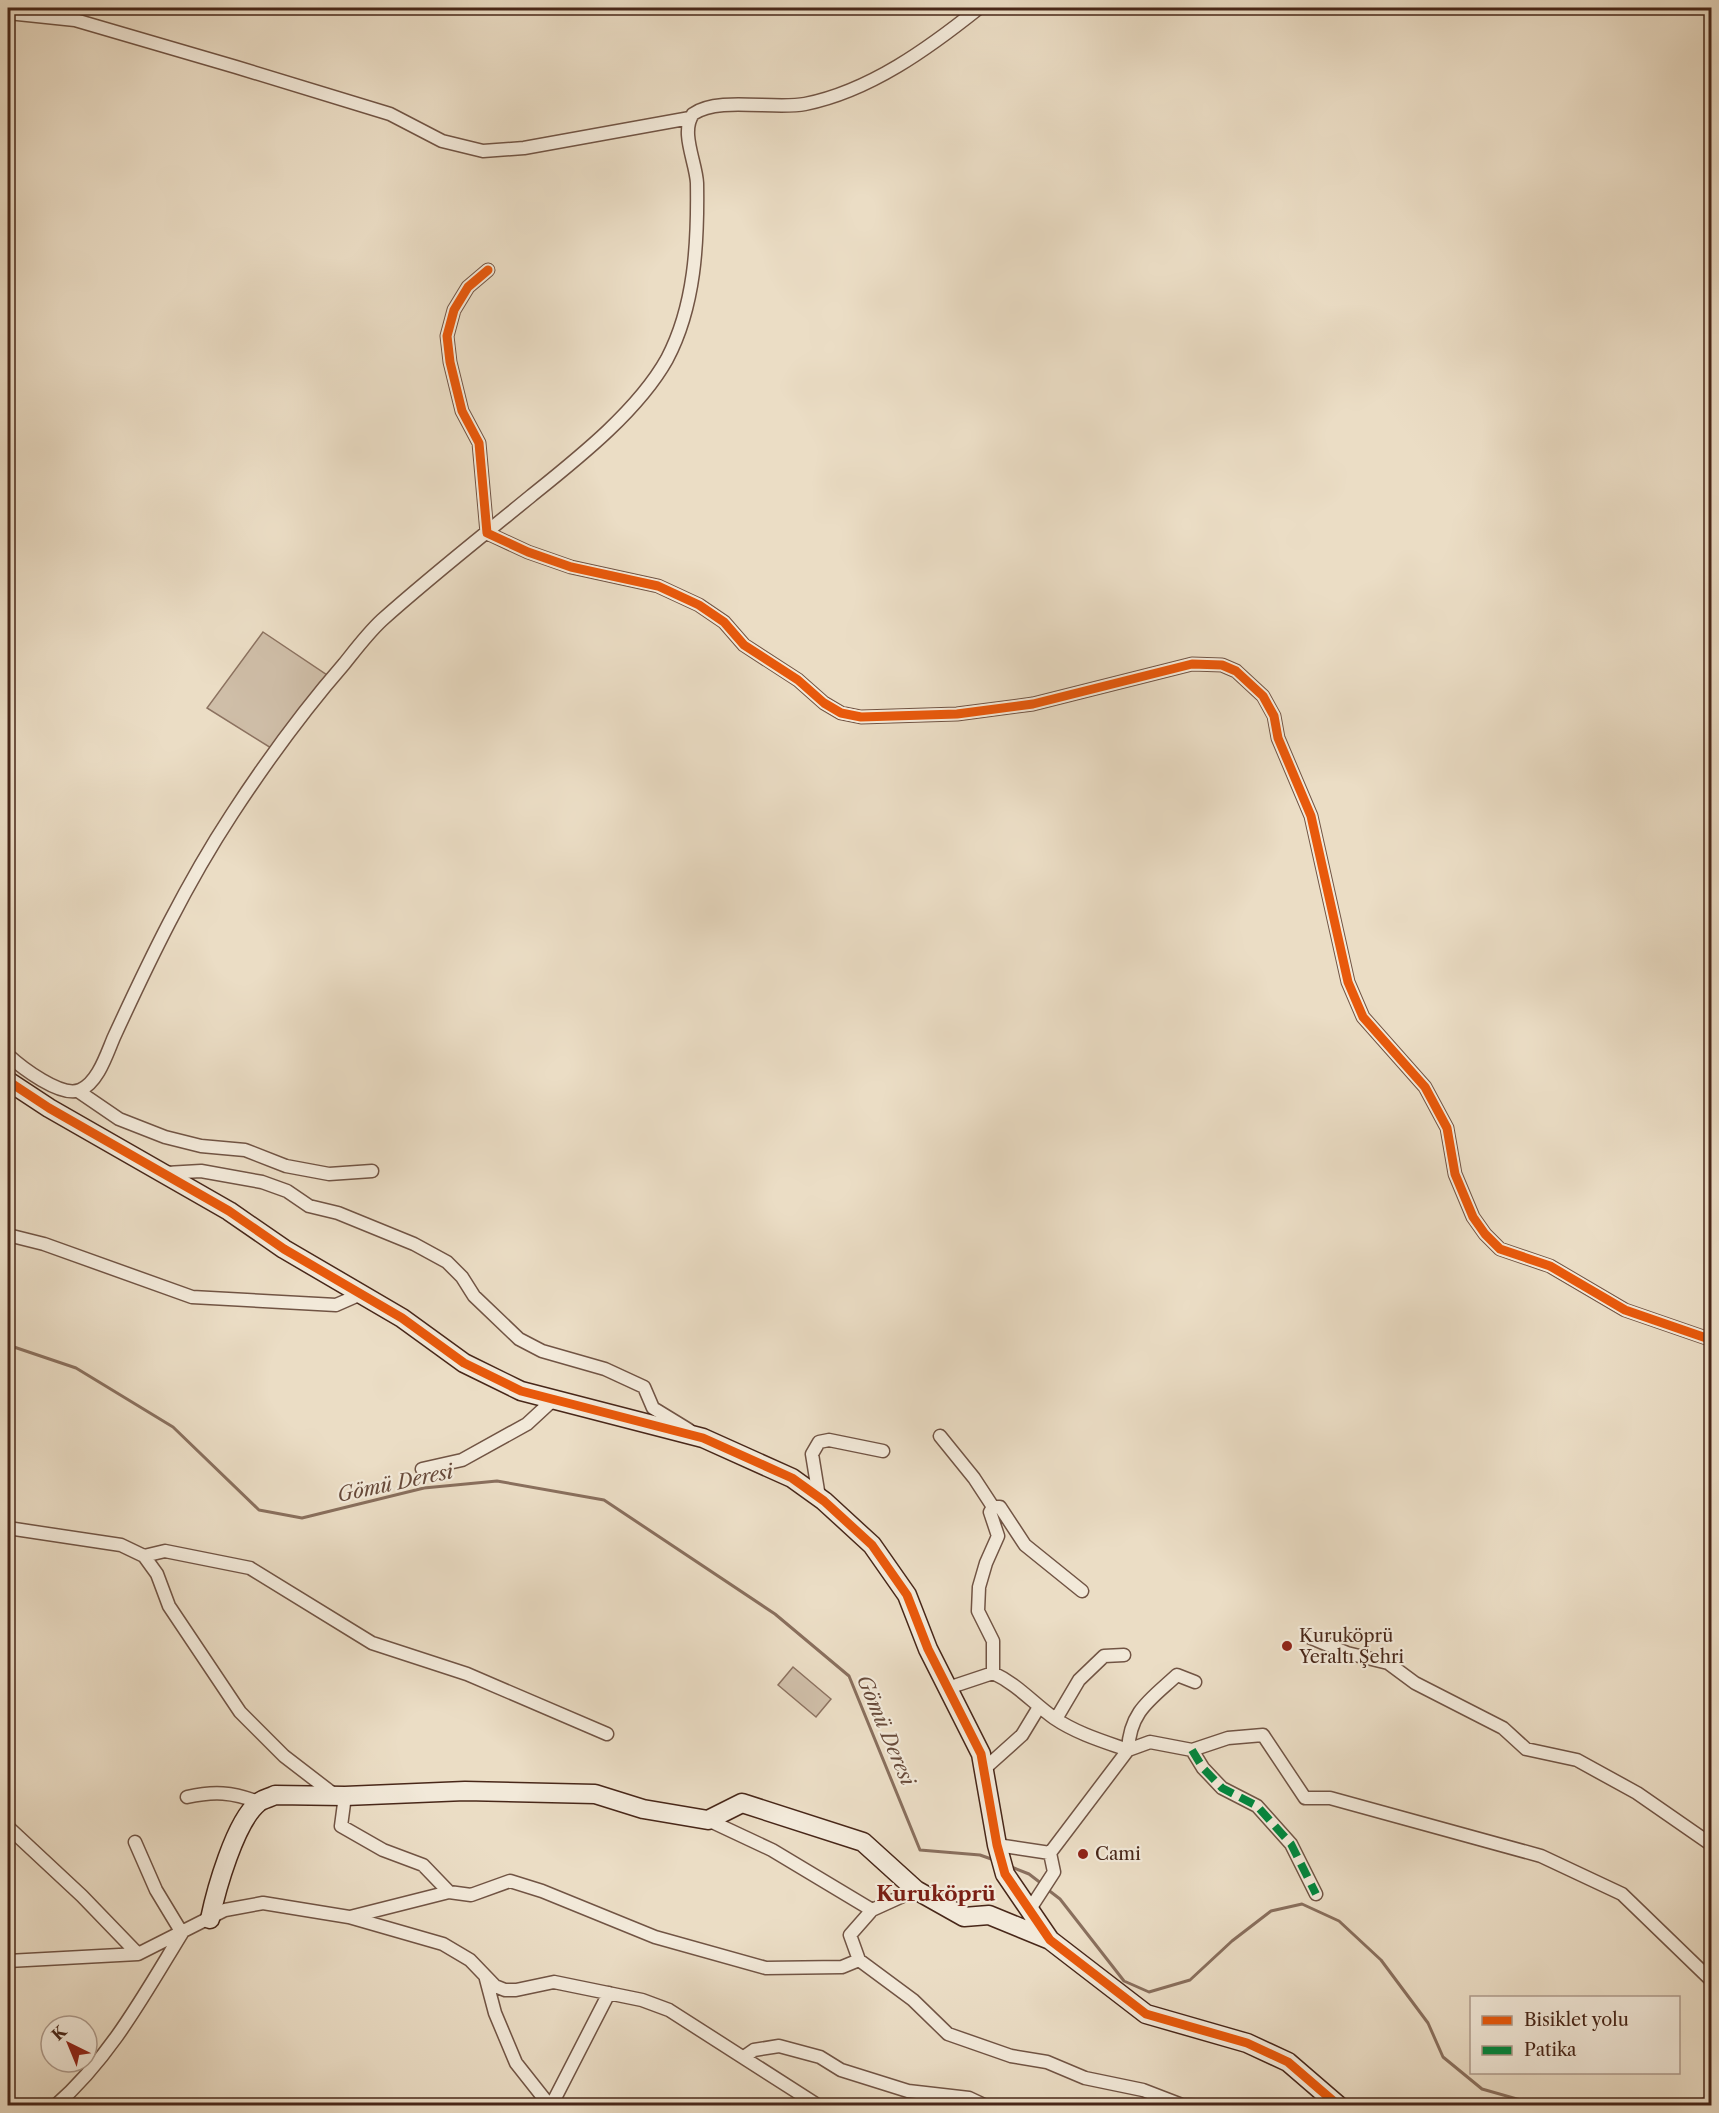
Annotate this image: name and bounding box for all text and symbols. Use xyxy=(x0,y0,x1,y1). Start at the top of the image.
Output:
water label: Gömü Deresi xyxy=(335,1459,457,1507)
place label: Kuruköprü Yeraltı Şehri xyxy=(1298,1625,1404,1668)
marker: Kuruköprü Yeraltı Şehri xyxy=(1280,1639,1294,1653)
water label: Gömü Deresi xyxy=(852,1671,921,1791)
place label: Cami xyxy=(1095,1843,1141,1865)
marker: Cami xyxy=(1076,1847,1090,1861)
district label: Kuruköprü xyxy=(876,1881,996,1906)
legend xyxy=(1470,1996,1680,2074)
text: Bisiklet yolu xyxy=(1524,2009,1629,2031)
north arrow xyxy=(39,2014,99,2074)
text: K xyxy=(47,2021,71,2045)
text: Patika xyxy=(1524,2039,1577,2061)

